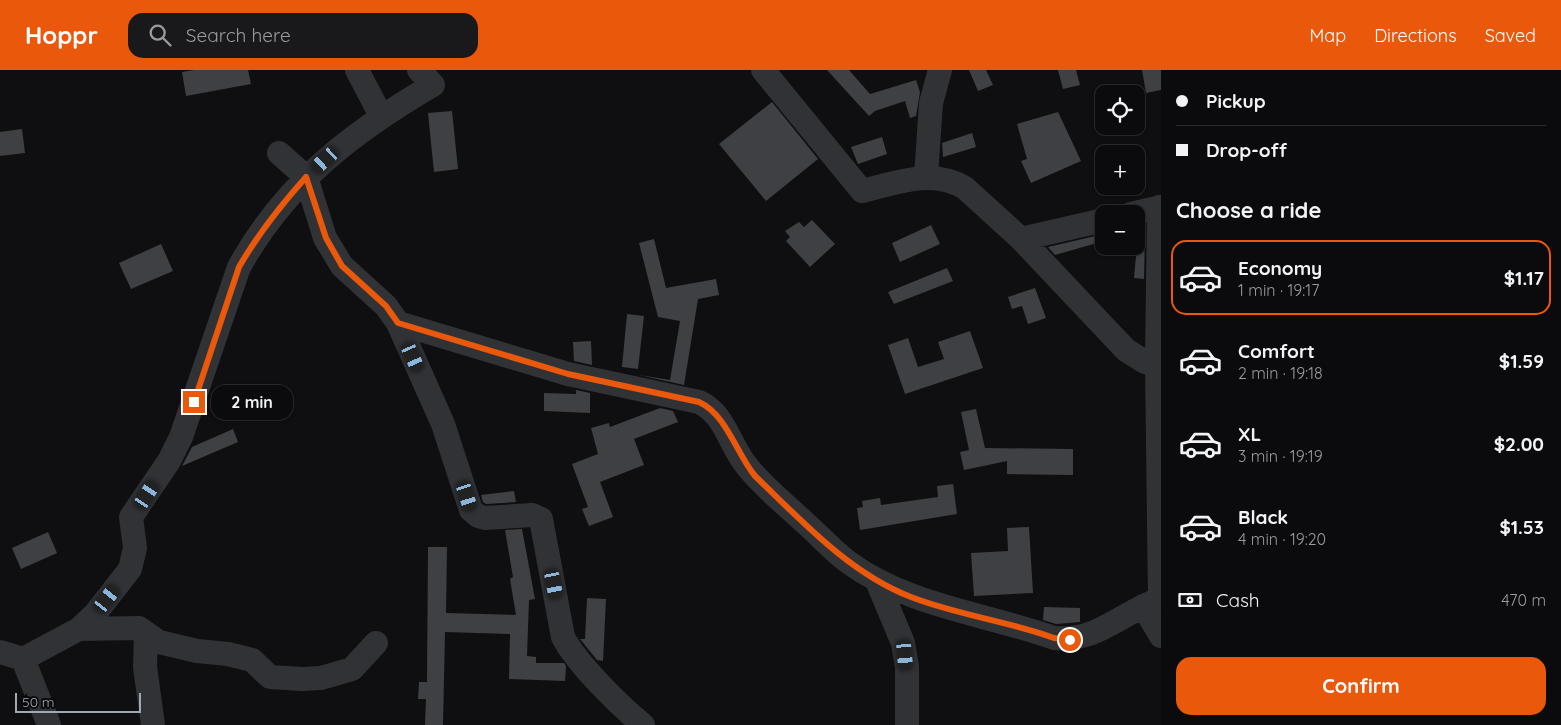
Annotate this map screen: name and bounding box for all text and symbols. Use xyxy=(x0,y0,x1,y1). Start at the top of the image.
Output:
search box xyxy=(128,13,478,58)
text: Hoppr xyxy=(25,20,98,50)
icon: search xyxy=(146,21,174,49)
text: Search here xyxy=(186,23,291,47)
text: Map xyxy=(1309,24,1346,47)
text: Directions xyxy=(1374,24,1457,47)
text: Saved xyxy=(1485,24,1536,47)
map controls xyxy=(1095,85,1145,255)
button: locate xyxy=(1095,85,1145,135)
text: Pickup xyxy=(1206,89,1266,113)
text: Drop-off xyxy=(1206,138,1287,162)
car xyxy=(308,144,341,176)
button: + xyxy=(1095,145,1145,195)
text: Choose a ride xyxy=(1176,196,1321,224)
button: − xyxy=(1095,205,1145,255)
icon: car xyxy=(1178,255,1223,300)
text: Economy xyxy=(1238,256,1322,280)
text: $1.17 xyxy=(1504,266,1544,290)
text: 1 min · 19:17 xyxy=(1238,280,1319,300)
icon: car xyxy=(1178,338,1223,383)
text: Comfort xyxy=(1238,339,1315,363)
car xyxy=(400,340,425,374)
text: $1.59 xyxy=(1499,349,1544,373)
text: 2 min · 19:18 xyxy=(1238,363,1323,383)
callout: 2 min xyxy=(212,384,294,420)
route end xyxy=(183,391,205,413)
text: 2 min xyxy=(231,392,273,412)
icon: car xyxy=(1178,421,1223,466)
text: XL xyxy=(1238,422,1261,446)
text: $2.00 xyxy=(1494,432,1544,456)
text: 3 min · 19:19 xyxy=(1238,446,1323,466)
car xyxy=(132,478,161,512)
car xyxy=(455,479,478,513)
icon: car xyxy=(1178,504,1223,549)
text: Black xyxy=(1238,505,1288,529)
text: $1.53 xyxy=(1499,515,1544,539)
text: 4 min · 19:20 xyxy=(1238,529,1326,549)
car xyxy=(543,568,564,600)
car xyxy=(91,583,122,615)
icon: cash xyxy=(1176,586,1204,614)
text: Cash xyxy=(1216,588,1260,612)
text: 470 m xyxy=(1501,590,1546,610)
route start xyxy=(1059,629,1081,651)
car xyxy=(896,639,913,671)
button: Confirm xyxy=(1176,657,1546,715)
scale bar xyxy=(15,690,141,713)
text: 50 m xyxy=(22,693,55,711)

